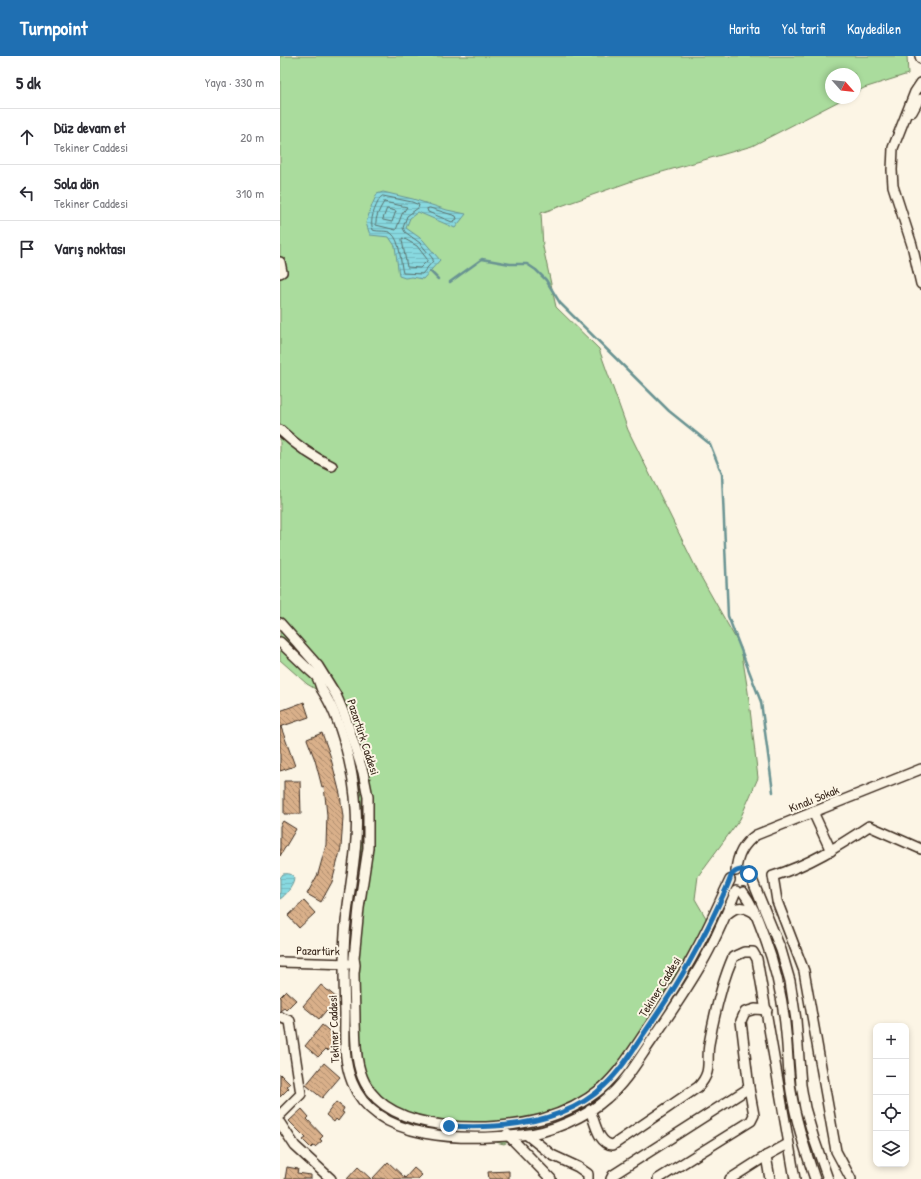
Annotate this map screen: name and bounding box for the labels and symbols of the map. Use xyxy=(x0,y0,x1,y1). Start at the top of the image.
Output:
north arrow xyxy=(825,68,861,104)
street label: Pazartürk Caddesi xyxy=(343,697,384,777)
street label: Kınalı Sokak xyxy=(786,781,841,816)
route start xyxy=(740,865,758,883)
street label: Pazartürk xyxy=(296,942,340,959)
street label: Tekiner Caddesi xyxy=(634,953,685,1020)
street label: Tekiner Caddesi xyxy=(324,995,343,1063)
route end xyxy=(440,1117,458,1135)

